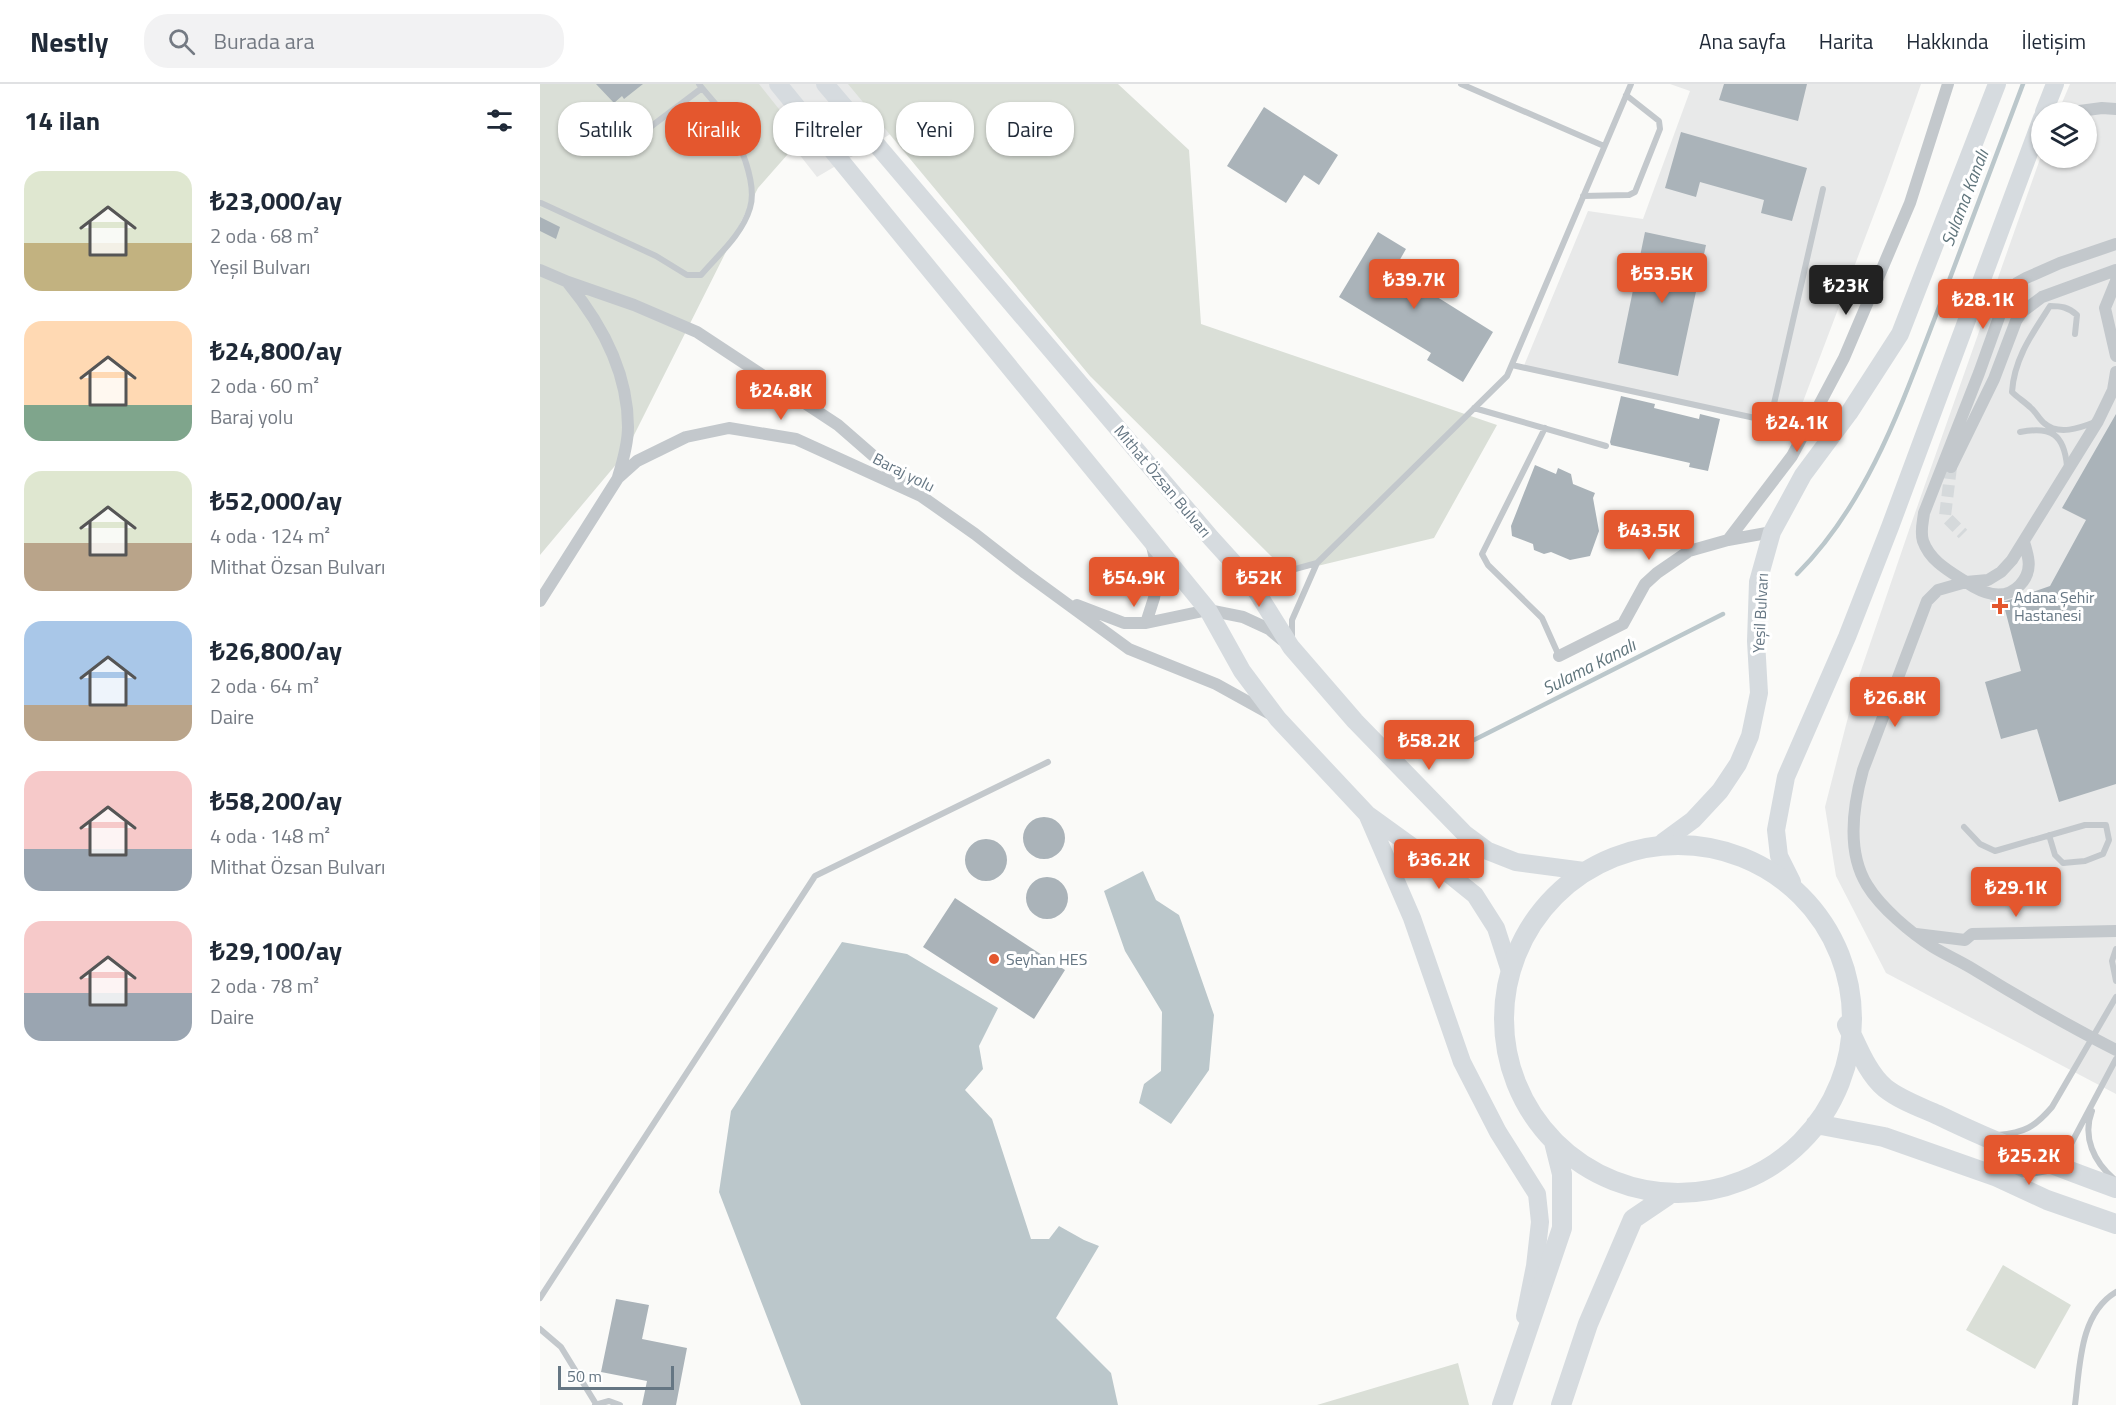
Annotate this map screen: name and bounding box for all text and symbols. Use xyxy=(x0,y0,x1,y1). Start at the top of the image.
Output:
search box xyxy=(144,14,564,68)
text: Nestly xyxy=(30,20,108,63)
text: Burada ara xyxy=(213,24,315,58)
icon: search xyxy=(165,25,198,58)
text: Ana sayfa xyxy=(1699,25,1786,57)
text: Harita xyxy=(1819,25,1873,57)
text: Hakkında xyxy=(1906,25,1989,57)
text: İletişim xyxy=(2022,25,2086,57)
text: 14 ilan xyxy=(24,101,100,140)
chip: Satılık xyxy=(558,102,653,156)
chip: Kiralık xyxy=(665,102,761,156)
chip: Filtreler xyxy=(773,102,884,156)
chip: Yeni xyxy=(896,102,974,156)
chip: Daire xyxy=(986,102,1074,156)
map controls xyxy=(2031,102,2097,168)
button: layers xyxy=(2031,102,2097,168)
icon: filters xyxy=(483,104,516,137)
water label: Sulama Kanalı xyxy=(1934,145,1996,250)
text: ₺23,000/ay xyxy=(210,181,342,220)
icon: home xyxy=(72,195,144,267)
text: 2 oda · 68 m² xyxy=(210,220,319,251)
text: Yeşil Bulvarı xyxy=(210,251,311,282)
pin: ₺53.5K xyxy=(1613,253,1711,304)
text: ₺53.5K xyxy=(1631,257,1693,288)
pin: ₺39.7K xyxy=(1365,259,1463,310)
text: ₺39.7K xyxy=(1383,263,1445,294)
pin: ₺23K xyxy=(1810,265,1882,316)
text: ₺23K xyxy=(1823,269,1869,300)
pin: ₺28.1K xyxy=(1934,279,2032,330)
text: ₺28.1K xyxy=(1952,283,2014,314)
text: ₺24,800/ay xyxy=(210,331,342,370)
icon: home xyxy=(72,345,144,417)
text: 2 oda · 60 m² xyxy=(210,370,319,401)
pin: ₺24.8K xyxy=(732,370,830,421)
text: ₺24.8K xyxy=(750,374,812,405)
text: Baraj yolu xyxy=(210,401,293,432)
pin: ₺24.1K xyxy=(1748,402,1846,453)
text: ₺24.1K xyxy=(1766,406,1828,437)
street label: Mithat Özsan Bulvarı xyxy=(1109,420,1217,542)
street label: Baraj yolu xyxy=(869,446,939,498)
text: ₺52,000/ay xyxy=(210,481,342,520)
icon: home xyxy=(72,495,144,567)
pin: ₺43.5K xyxy=(1600,510,1698,561)
text: ₺43.5K xyxy=(1618,514,1680,545)
text: 4 oda · 124 m² xyxy=(210,520,330,551)
text: Mithat Özsan Bulvarı xyxy=(210,551,385,582)
pin: ₺54.9K xyxy=(1085,557,1183,608)
pin: ₺52K xyxy=(1223,557,1295,608)
text: ₺54.9K xyxy=(1103,561,1165,592)
text: ₺52K xyxy=(1236,561,1282,592)
street label: Yeşil Bulvarı xyxy=(1746,572,1774,654)
place label: Adana Şehir Hastanesi xyxy=(2014,585,2095,627)
marker: Adana Şehir Hastanesi xyxy=(1991,597,2009,615)
text: ₺26,800/ay xyxy=(210,631,342,670)
water label: Sulama Kanalı xyxy=(1538,631,1641,702)
icon: home xyxy=(72,645,144,717)
text: 2 oda · 64 m² xyxy=(210,670,319,701)
pin: ₺26.8K xyxy=(1846,677,1944,728)
text: ₺26.8K xyxy=(1864,681,1926,712)
text: Daire xyxy=(210,701,254,732)
pin: ₺58.2K xyxy=(1380,720,1478,771)
text: ₺58.2K xyxy=(1398,724,1460,755)
text: ₺58,200/ay xyxy=(210,781,342,820)
icon: home xyxy=(72,795,144,867)
text: 4 oda · 148 m² xyxy=(210,820,330,851)
pin: ₺36.2K xyxy=(1390,839,1488,890)
text: ₺36.2K xyxy=(1408,843,1470,874)
text: Mithat Özsan Bulvarı xyxy=(210,851,385,882)
pin: ₺29.1K xyxy=(1967,867,2065,918)
text: ₺29.1K xyxy=(1985,871,2047,902)
text: ₺29,100/ay xyxy=(210,931,342,970)
icon: home xyxy=(72,945,144,1017)
place label: Seyhan HES xyxy=(1006,947,1087,971)
marker: Seyhan HES xyxy=(987,952,1001,966)
text: 2 oda · 78 m² xyxy=(210,970,319,1001)
text: Daire xyxy=(210,1001,254,1032)
pin: ₺25.2K xyxy=(1980,1135,2078,1186)
text: ₺25.2K xyxy=(1998,1139,2060,1170)
scale bar xyxy=(558,1363,674,1390)
text: 50 m xyxy=(567,1364,602,1388)

